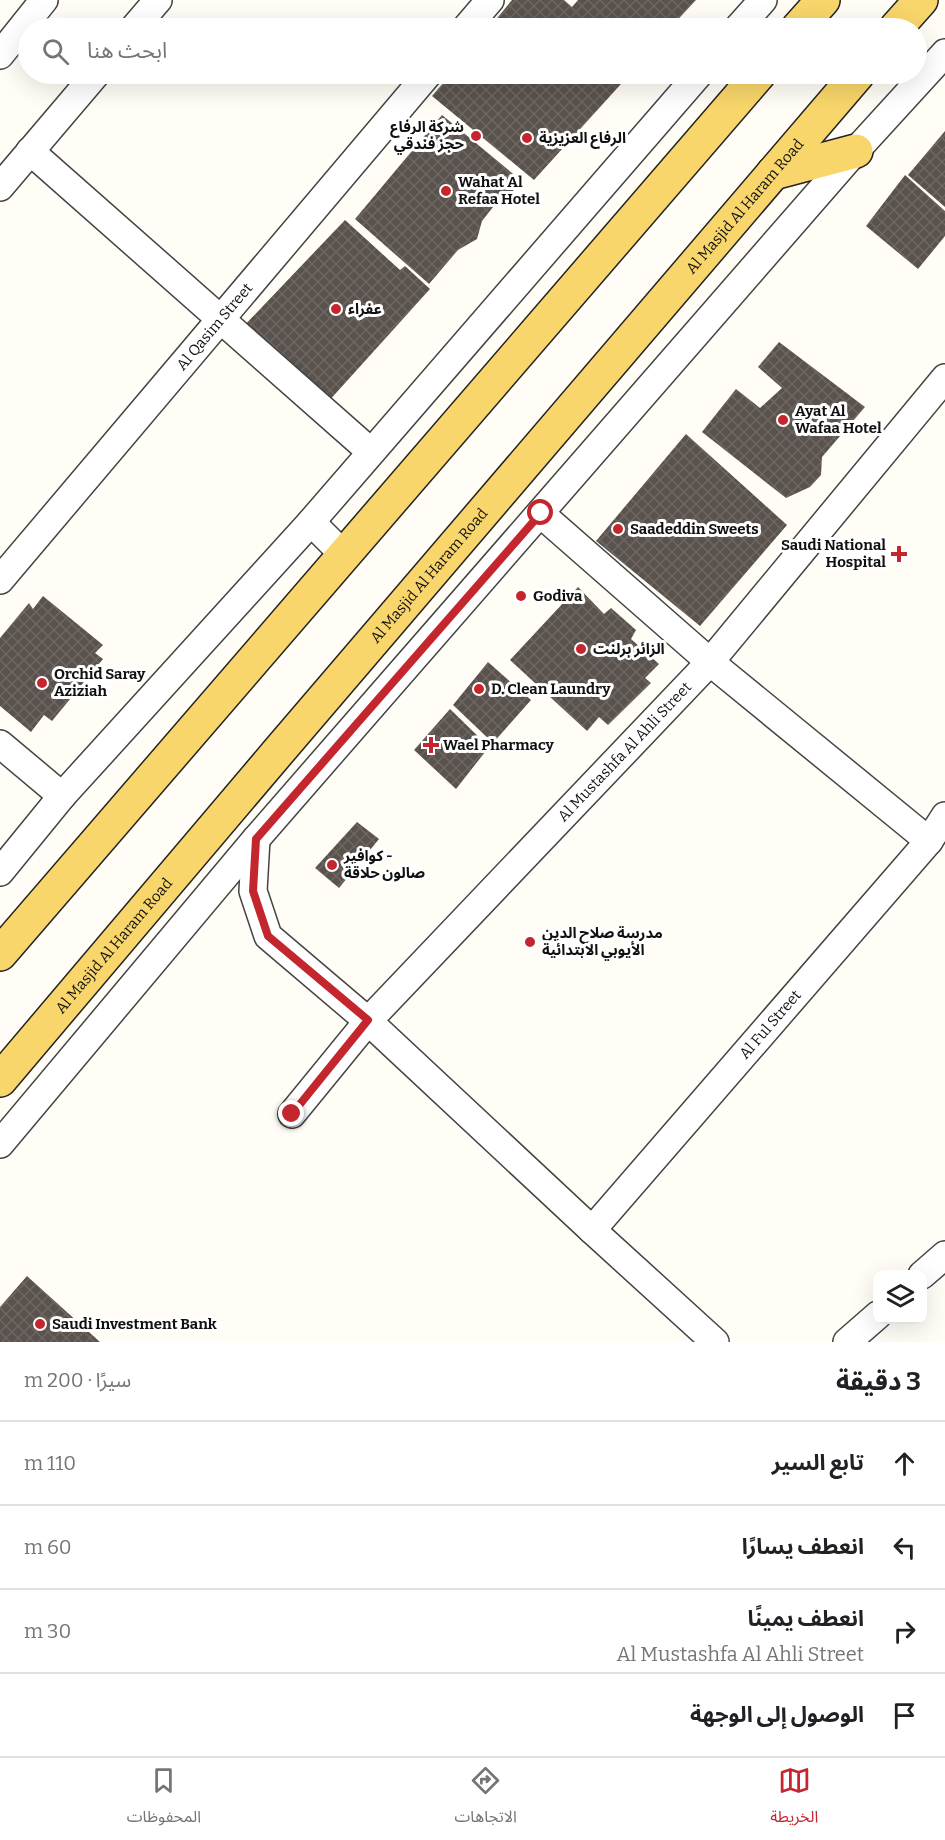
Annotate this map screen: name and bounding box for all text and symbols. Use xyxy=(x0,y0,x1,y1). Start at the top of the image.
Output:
search box xyxy=(18,18,927,84)
icon: search xyxy=(39,35,72,68)
text: ابحث هنا xyxy=(87,37,167,64)
place label: شركة الرفاع حجز فندقي xyxy=(390,118,465,155)
marker: شركة الرفاع حجز فندقي xyxy=(469,129,483,143)
place label: الرفاع العزيزية xyxy=(539,129,626,149)
marker: الرفاع العزيزية xyxy=(520,131,534,145)
street label: Al Masjid Al Haram Road xyxy=(682,135,807,277)
place label: Wahat Al Refaa Hotel xyxy=(458,173,540,208)
marker: Wahat Al Refaa Hotel xyxy=(439,184,453,198)
street label: Al Qasim Street xyxy=(173,279,257,374)
place label: عفراء xyxy=(348,300,382,318)
marker: عفراء xyxy=(329,302,343,316)
place label: Ayat Al Wafaa Hotel xyxy=(795,402,882,437)
marker: Ayat Al Wafaa Hotel xyxy=(776,413,790,427)
route start xyxy=(527,499,553,525)
street label: Al Masjid Al Haram Road xyxy=(366,505,491,647)
place label: Saadeddin Sweets xyxy=(630,520,759,538)
marker: Saadeddin Sweets xyxy=(611,522,625,536)
place label: Saudi National Hospital xyxy=(781,536,886,571)
marker: Saudi National Hospital xyxy=(890,545,908,563)
place label: Godiva xyxy=(533,587,583,605)
marker: Godiva xyxy=(514,589,528,603)
place label: الزائر برلنت xyxy=(593,640,665,658)
marker: الزائر برلنت xyxy=(574,642,588,656)
place label: Orchid Saray Aziziah xyxy=(54,665,146,700)
marker: Orchid Saray Aziziah xyxy=(35,676,49,690)
street label: Al Mustashfa Al Ahli Street xyxy=(554,678,696,825)
place label: D. Clean Laundry xyxy=(491,680,611,698)
marker: D. Clean Laundry xyxy=(472,682,486,696)
place label: Wael Pharmacy xyxy=(443,736,555,754)
marker: Wael Pharmacy xyxy=(424,738,438,752)
place label: كوافير - صالون حلاقة xyxy=(343,847,425,882)
marker: كوافير - صالون حلاقة xyxy=(325,858,339,872)
street label: Al Masjid Al Haram Road xyxy=(51,874,176,1017)
place label: مدرسة صلاح الدين الأيوبي الابتدائية xyxy=(542,924,663,961)
marker: مدرسة صلاح الدين الأيوبي الابتدائية xyxy=(523,935,537,949)
street label: Al Ful Street xyxy=(735,986,805,1062)
route end xyxy=(278,1100,304,1126)
map controls xyxy=(873,1270,927,1324)
button: layers xyxy=(873,1270,927,1324)
place label: Saudi Investment Bank xyxy=(52,1315,217,1333)
marker: Saudi Investment Bank xyxy=(33,1317,47,1331)
text: 3 دقيقة xyxy=(836,1366,921,1397)
text: سيرًا · 200 m xyxy=(24,1368,131,1392)
icon: ahead xyxy=(888,1447,921,1480)
text: تابع السير xyxy=(772,1449,864,1476)
text: 110 m xyxy=(24,1451,76,1475)
icon: left xyxy=(888,1531,921,1564)
text: انعطف يسارًا xyxy=(742,1533,864,1560)
text: 60 m xyxy=(24,1535,72,1559)
text: انعطف يمينًا xyxy=(748,1605,864,1632)
icon: right xyxy=(888,1615,921,1648)
text: 30 m xyxy=(24,1619,71,1643)
text: Al Mustashfa Al Ahli Street xyxy=(617,1642,864,1666)
icon: arrive xyxy=(888,1699,921,1732)
text: الوصول إلى الوجهة xyxy=(690,1701,864,1728)
tab: المحفوظات xyxy=(127,1764,201,1834)
tab: الاتجاهات xyxy=(454,1764,517,1834)
tab: الخريطة xyxy=(770,1764,818,1834)

